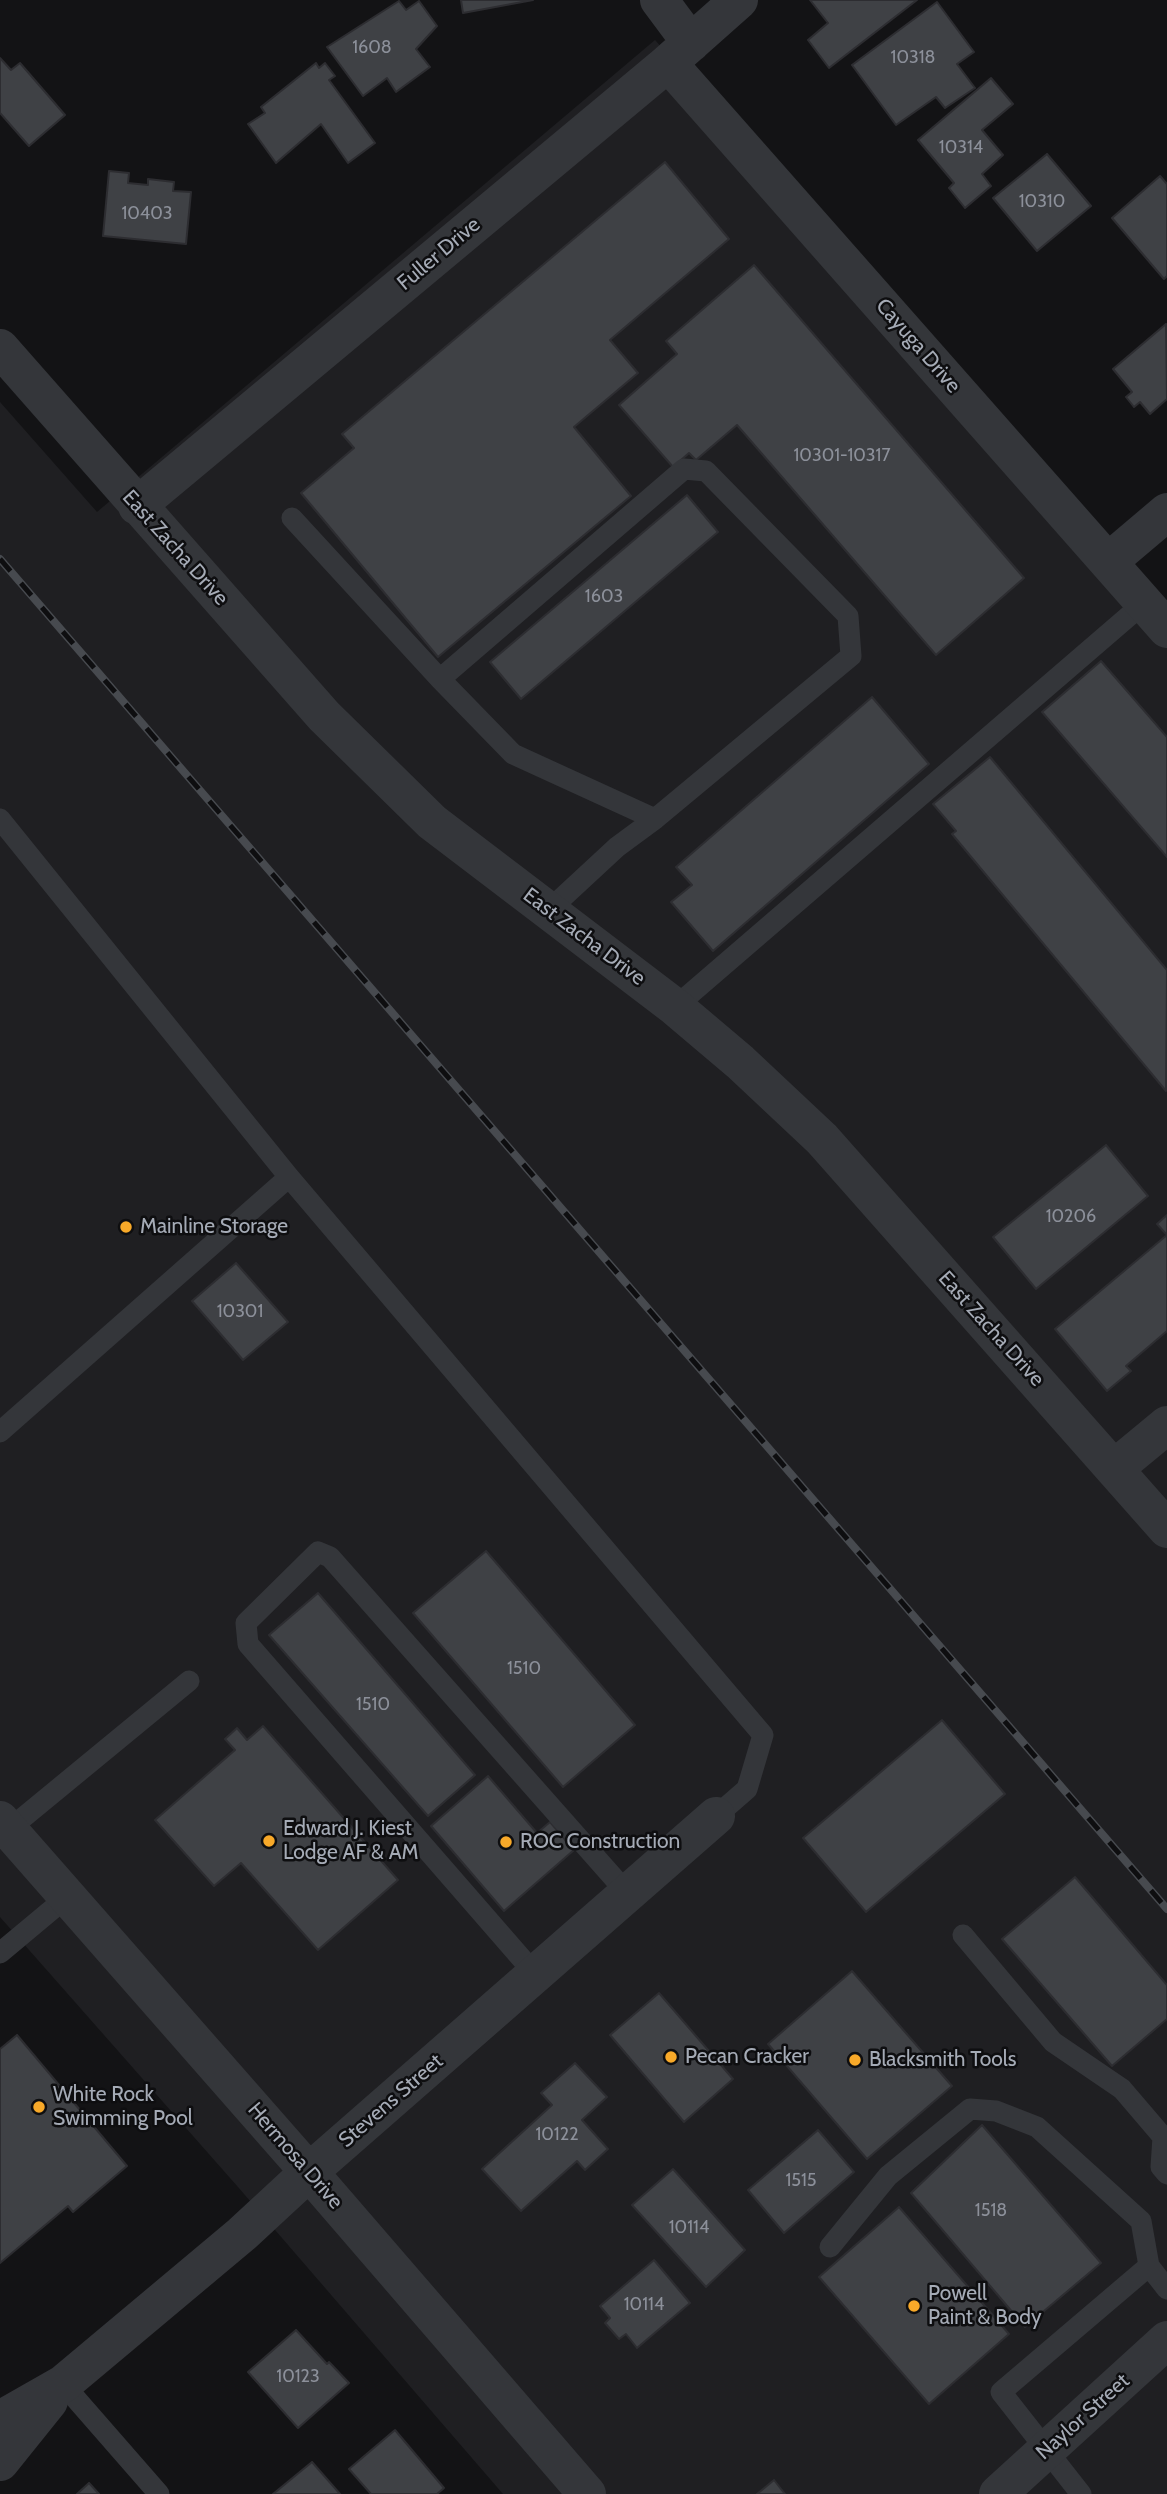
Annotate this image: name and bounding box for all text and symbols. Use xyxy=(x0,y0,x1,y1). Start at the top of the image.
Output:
house number: 1608 xyxy=(352,37,392,59)
house number: 10318 xyxy=(891,47,935,69)
house number: 10314 xyxy=(939,137,983,159)
house number: 10310 xyxy=(1019,191,1065,213)
house number: 10403 xyxy=(121,203,173,225)
street label: Fuller Drive xyxy=(393,212,485,296)
street label: Cayuga Drive xyxy=(870,294,966,398)
house number: 10301-10317 xyxy=(793,445,891,467)
street label: East Zacha Drive xyxy=(117,485,233,611)
house number: 1603 xyxy=(585,586,623,608)
street label: East Zacha Drive xyxy=(518,883,650,991)
house number: 10206 xyxy=(1046,1206,1096,1228)
place label: Mainline Storage xyxy=(140,1214,288,1240)
marker: Mainline Storage xyxy=(118,1219,134,1235)
street label: East Zacha Drive xyxy=(933,1266,1049,1392)
house number: 10301 xyxy=(217,1301,263,1323)
house number: 1510 xyxy=(507,1658,541,1680)
house number: 1510 xyxy=(356,1694,390,1716)
place label: Edward J. Kiest Lodge AF & AM xyxy=(283,1816,419,1866)
place label: ROC Construction xyxy=(520,1829,680,1855)
marker: Edward J. Kiest Lodge AF & AM xyxy=(261,1833,277,1849)
marker: ROC Construction xyxy=(498,1834,514,1850)
place label: Pecan Cracker xyxy=(685,2044,809,2070)
place label: Blacksmith Tools xyxy=(869,2047,1016,2073)
street label: Stevens Street xyxy=(334,2049,448,2153)
marker: Pecan Cracker xyxy=(663,2049,679,2065)
marker: Blacksmith Tools xyxy=(847,2052,863,2068)
place label: White Rock Swimming Pool xyxy=(53,2082,193,2132)
street label: Hermosa Drive xyxy=(242,2098,348,2214)
marker: White Rock Swimming Pool xyxy=(31,2099,47,2115)
house number: 10122 xyxy=(535,2124,579,2146)
house number: 1515 xyxy=(785,2170,817,2192)
house number: 1518 xyxy=(975,2200,1007,2222)
house number: 10114 xyxy=(669,2217,709,2239)
place label: Powell Paint & Body xyxy=(928,2281,1042,2331)
house number: 10114 xyxy=(624,2294,664,2316)
marker: Powell Paint & Body xyxy=(906,2298,922,2314)
house number: 10123 xyxy=(276,2366,320,2388)
street label: Naylor Street xyxy=(1031,2369,1135,2465)

